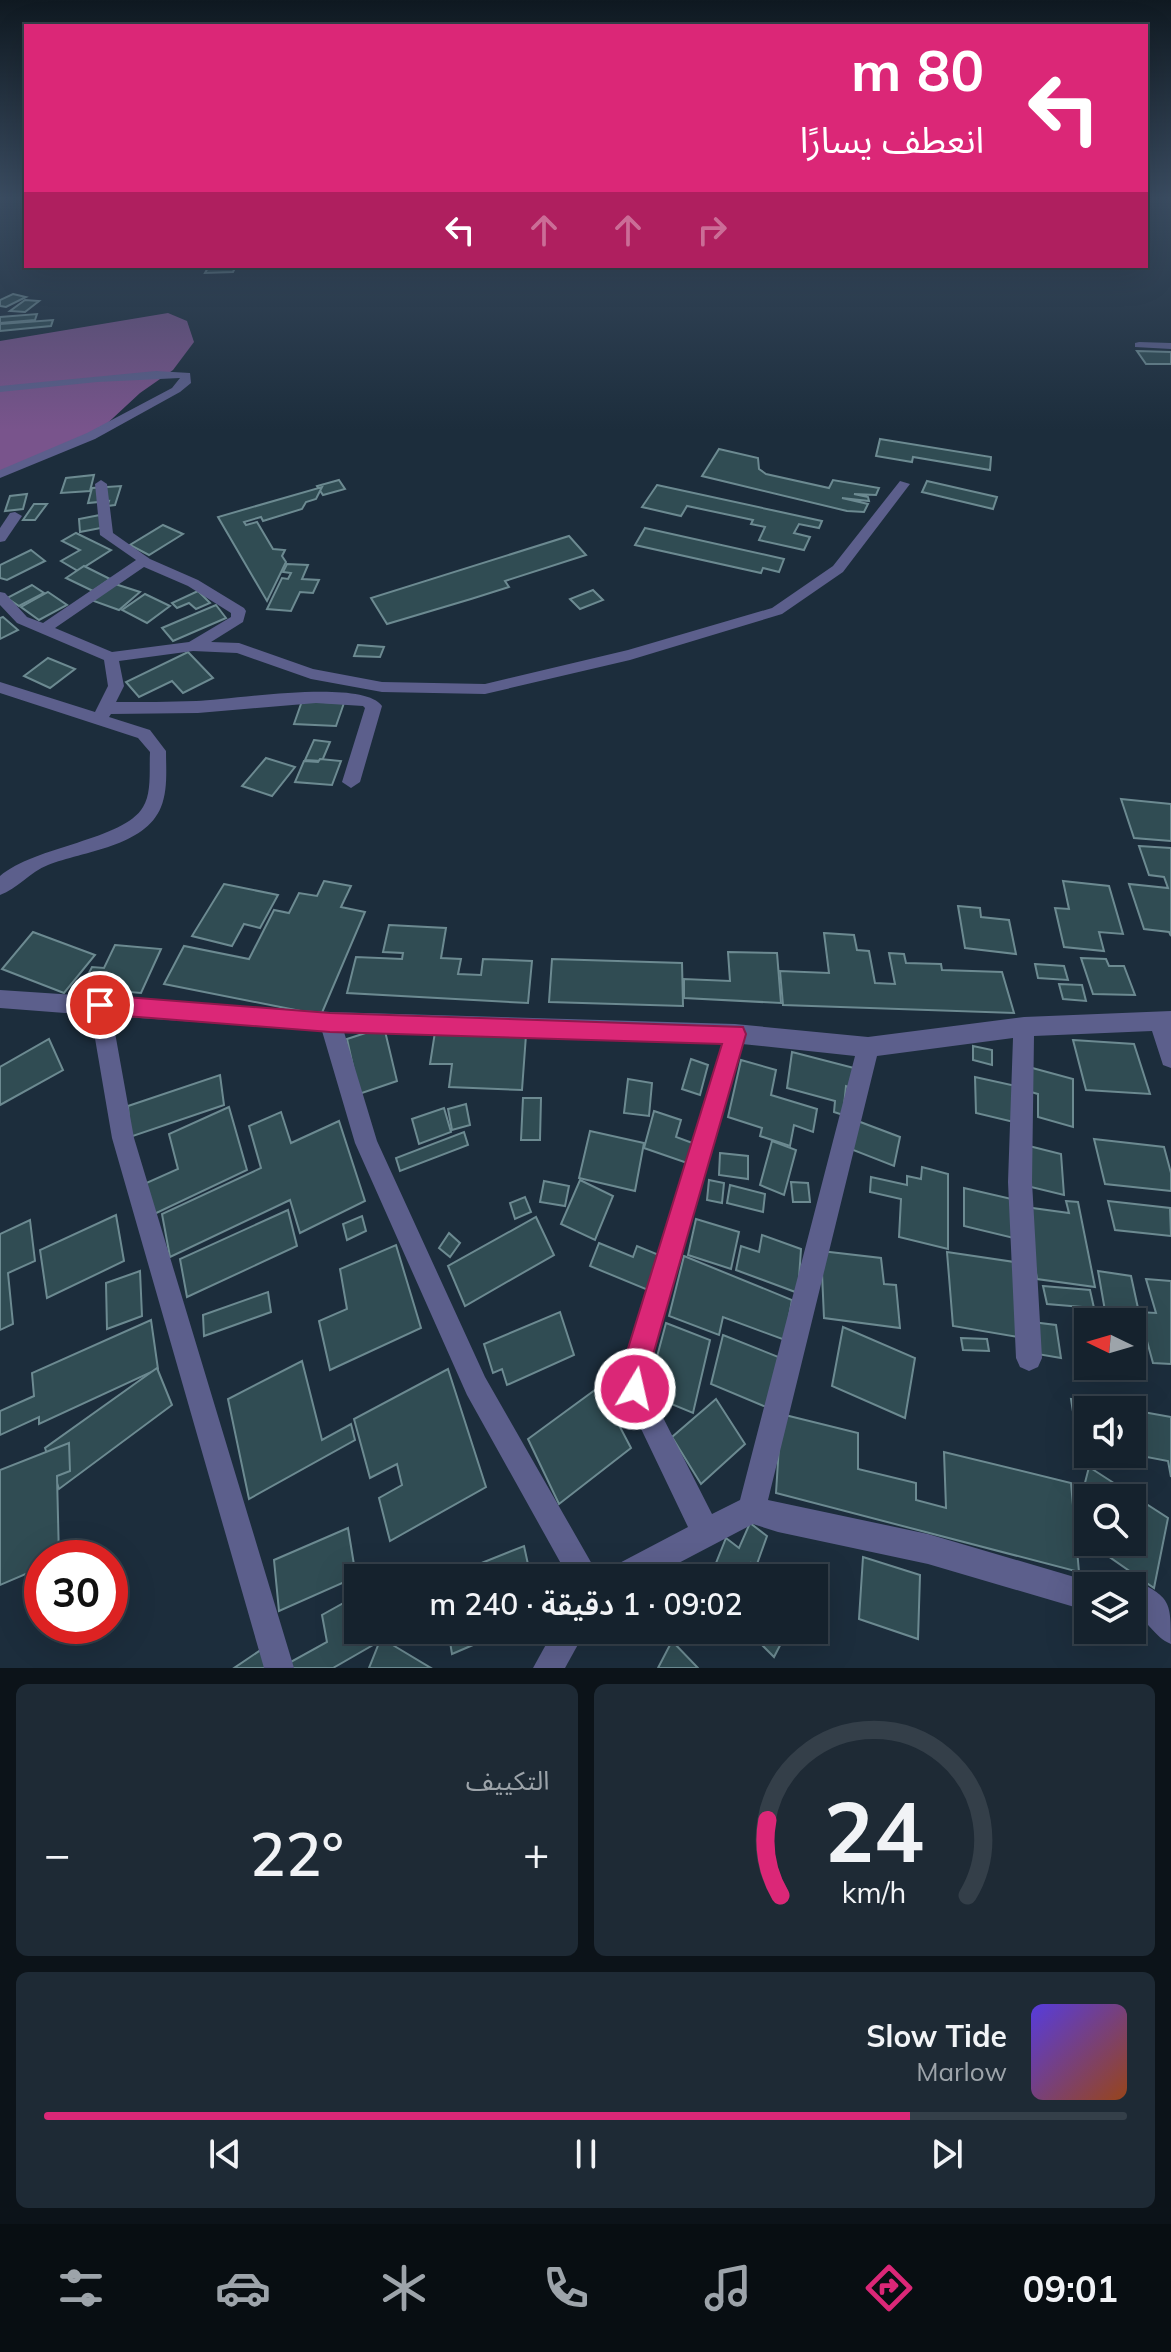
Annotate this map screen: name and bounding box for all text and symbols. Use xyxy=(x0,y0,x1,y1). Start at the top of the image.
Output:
text: 80 m xyxy=(851,35,984,105)
icon: left xyxy=(1012,56,1116,160)
text: انعطف يسارًا xyxy=(800,117,984,162)
icon: left xyxy=(438,208,482,252)
icon: ahead xyxy=(522,208,566,252)
icon: ahead xyxy=(606,208,650,252)
icon: right xyxy=(690,208,734,252)
pin xyxy=(66,971,134,1039)
icon: arrive xyxy=(78,983,122,1027)
north arrow xyxy=(1074,1308,1146,1380)
map controls xyxy=(1074,1308,1146,1644)
position arrow xyxy=(593,1347,677,1431)
button: sound xyxy=(1074,1396,1146,1468)
button: search xyxy=(1074,1484,1146,1556)
speed limit sign: 30 xyxy=(24,1540,128,1644)
button: layers xyxy=(1074,1572,1146,1644)
text: 09:02 · 1 دقيقة · 240 m xyxy=(429,1585,743,1623)
text: التكييف xyxy=(466,1764,550,1797)
text: 24 xyxy=(824,1778,924,1883)
text: 22° xyxy=(250,1816,344,1891)
text: − xyxy=(44,1826,70,1881)
text: + xyxy=(523,1826,550,1881)
text: km/h xyxy=(842,1874,907,1910)
text: Slow Tide xyxy=(866,2017,1007,2055)
text: Marlow xyxy=(916,2055,1007,2088)
icon: previous xyxy=(203,2132,247,2176)
icon: pause xyxy=(564,2132,608,2176)
icon: next xyxy=(925,2132,969,2176)
icon: filters xyxy=(53,2260,109,2316)
icon: car xyxy=(215,2260,271,2316)
icon: climate xyxy=(376,2260,432,2316)
icon: phone xyxy=(538,2260,594,2316)
icon: music xyxy=(700,2260,756,2316)
icon: directions xyxy=(861,2260,917,2316)
text: 09:01 xyxy=(1023,2266,1118,2311)

